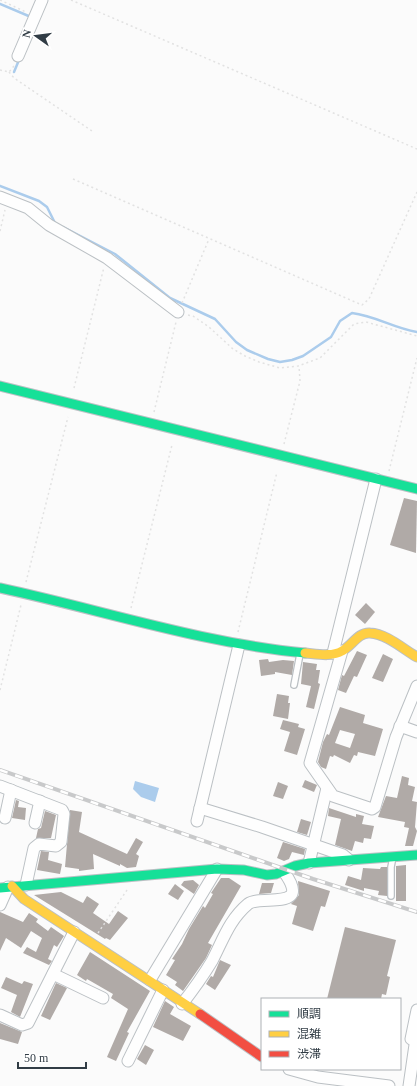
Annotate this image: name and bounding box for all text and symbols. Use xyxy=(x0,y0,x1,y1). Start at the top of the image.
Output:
north arrow xyxy=(16,16,56,56)
text: N xyxy=(20,28,33,39)
legend xyxy=(261,998,401,1070)
text: 順調 xyxy=(297,1007,321,1021)
text: 混雑 xyxy=(297,1027,321,1041)
scale bar xyxy=(18,1044,86,1070)
text: 渋滞 xyxy=(297,1047,321,1061)
text: 50 m xyxy=(24,1051,49,1065)

